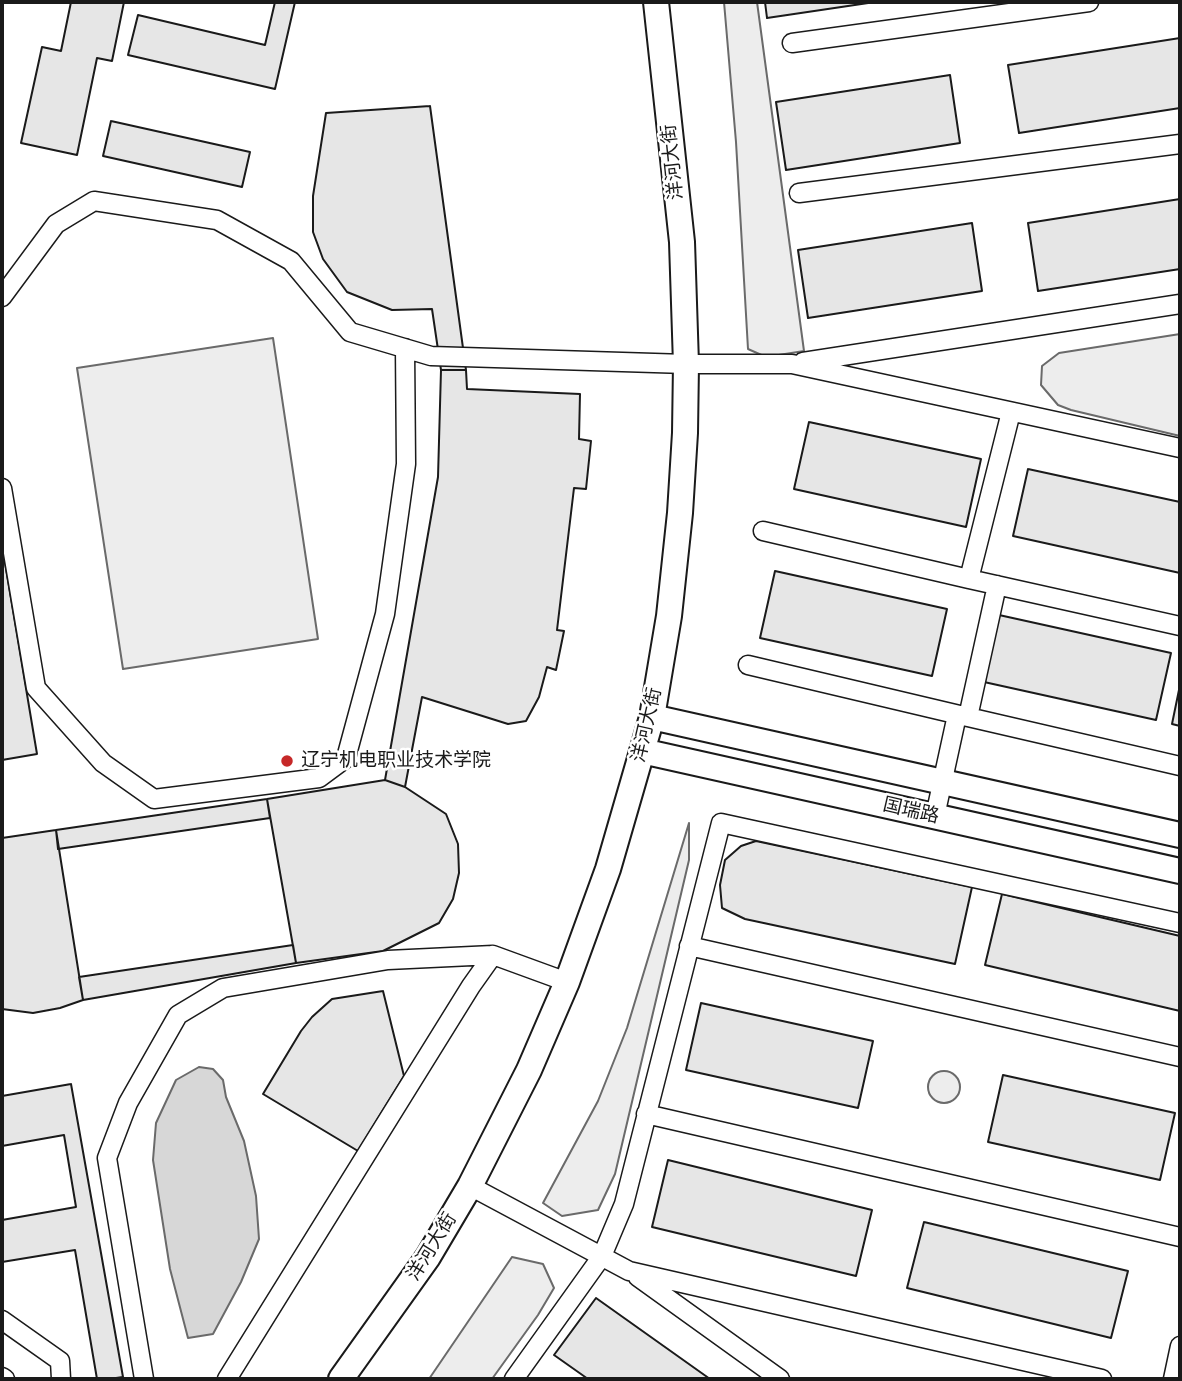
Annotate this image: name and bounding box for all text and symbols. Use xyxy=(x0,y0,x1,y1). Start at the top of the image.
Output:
street label: 洋河大街 xyxy=(658,123,688,201)
street label: 洋河大街 xyxy=(627,685,667,765)
place label: 辽宁机电职业技术学院 xyxy=(301,750,491,772)
marker: 辽宁机电职业技术学院 xyxy=(279,753,295,769)
street label: 国瑞路 xyxy=(881,793,941,829)
street label: 洋河大街 xyxy=(402,1209,462,1285)

